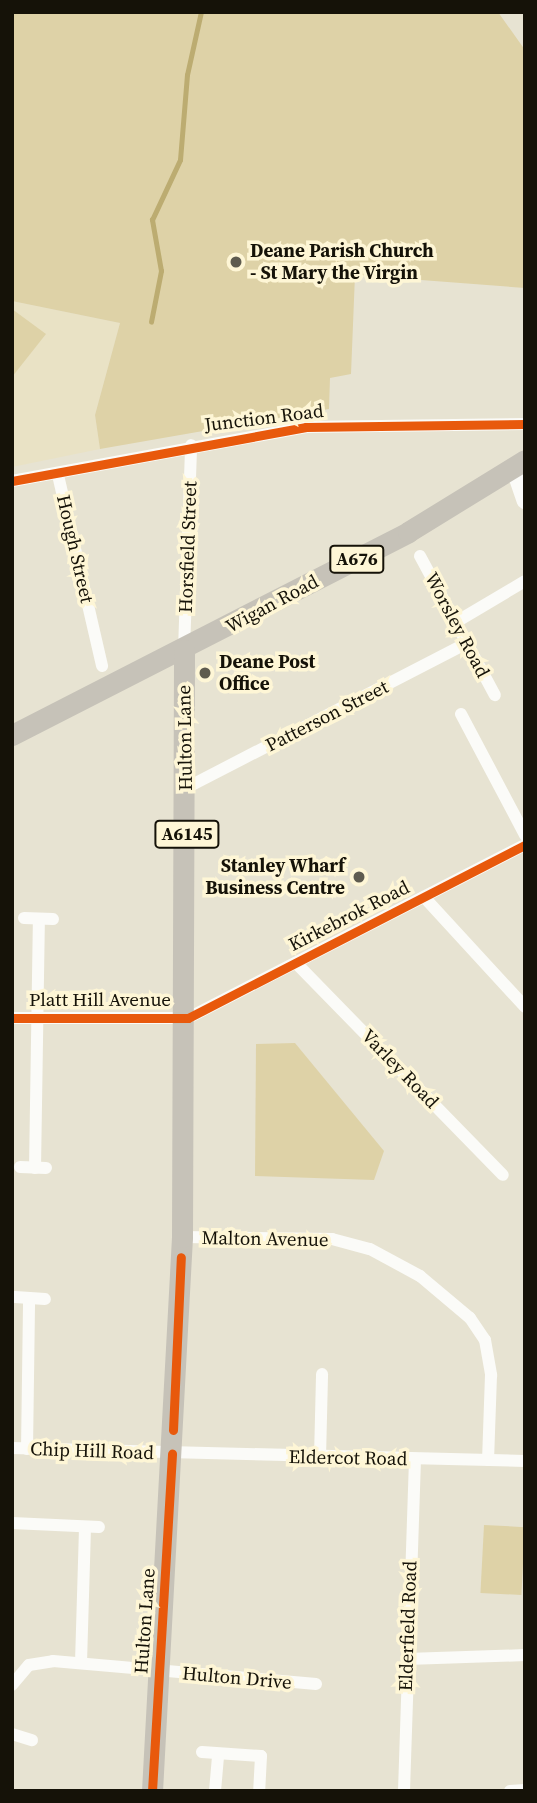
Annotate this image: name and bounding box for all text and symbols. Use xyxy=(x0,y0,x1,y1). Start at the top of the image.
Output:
place label: Deane Parish Church - St Mary the Virgin xyxy=(250,240,434,284)
marker: Deane Parish Church - St Mary the Virgin xyxy=(228,254,244,270)
street label: Junction Road xyxy=(203,399,325,437)
street label: Horsfield Street xyxy=(174,481,202,613)
street label: Hough Street xyxy=(51,493,99,605)
road number: A676 xyxy=(329,544,385,574)
street label: Worsley Road xyxy=(420,569,494,681)
street label: Wigan Road xyxy=(222,570,322,638)
place label: Deane Post Office xyxy=(219,651,315,695)
marker: Deane Post Office xyxy=(197,665,213,681)
street label: Patterson Street xyxy=(262,675,392,757)
street label: Hulton Lane xyxy=(173,685,197,791)
road number: A6145 xyxy=(154,820,220,848)
place label: Stanley Wharf Business Centre xyxy=(205,855,345,899)
marker: Stanley Wharf Business Centre xyxy=(351,869,367,885)
street label: Kirkebrok Road xyxy=(285,876,413,956)
street label: Platt Hill Avenue xyxy=(29,989,171,1011)
street label: Varley Road xyxy=(357,1025,443,1113)
street label: Malton Avenue xyxy=(201,1226,329,1252)
street label: Chip Hill Road xyxy=(30,1437,154,1465)
street label: Eldercot Road xyxy=(289,1446,407,1470)
street label: Elderfield Road xyxy=(394,1560,422,1692)
street label: Hulton Lane xyxy=(130,1567,160,1675)
street label: Hulton Drive xyxy=(181,1662,293,1694)

